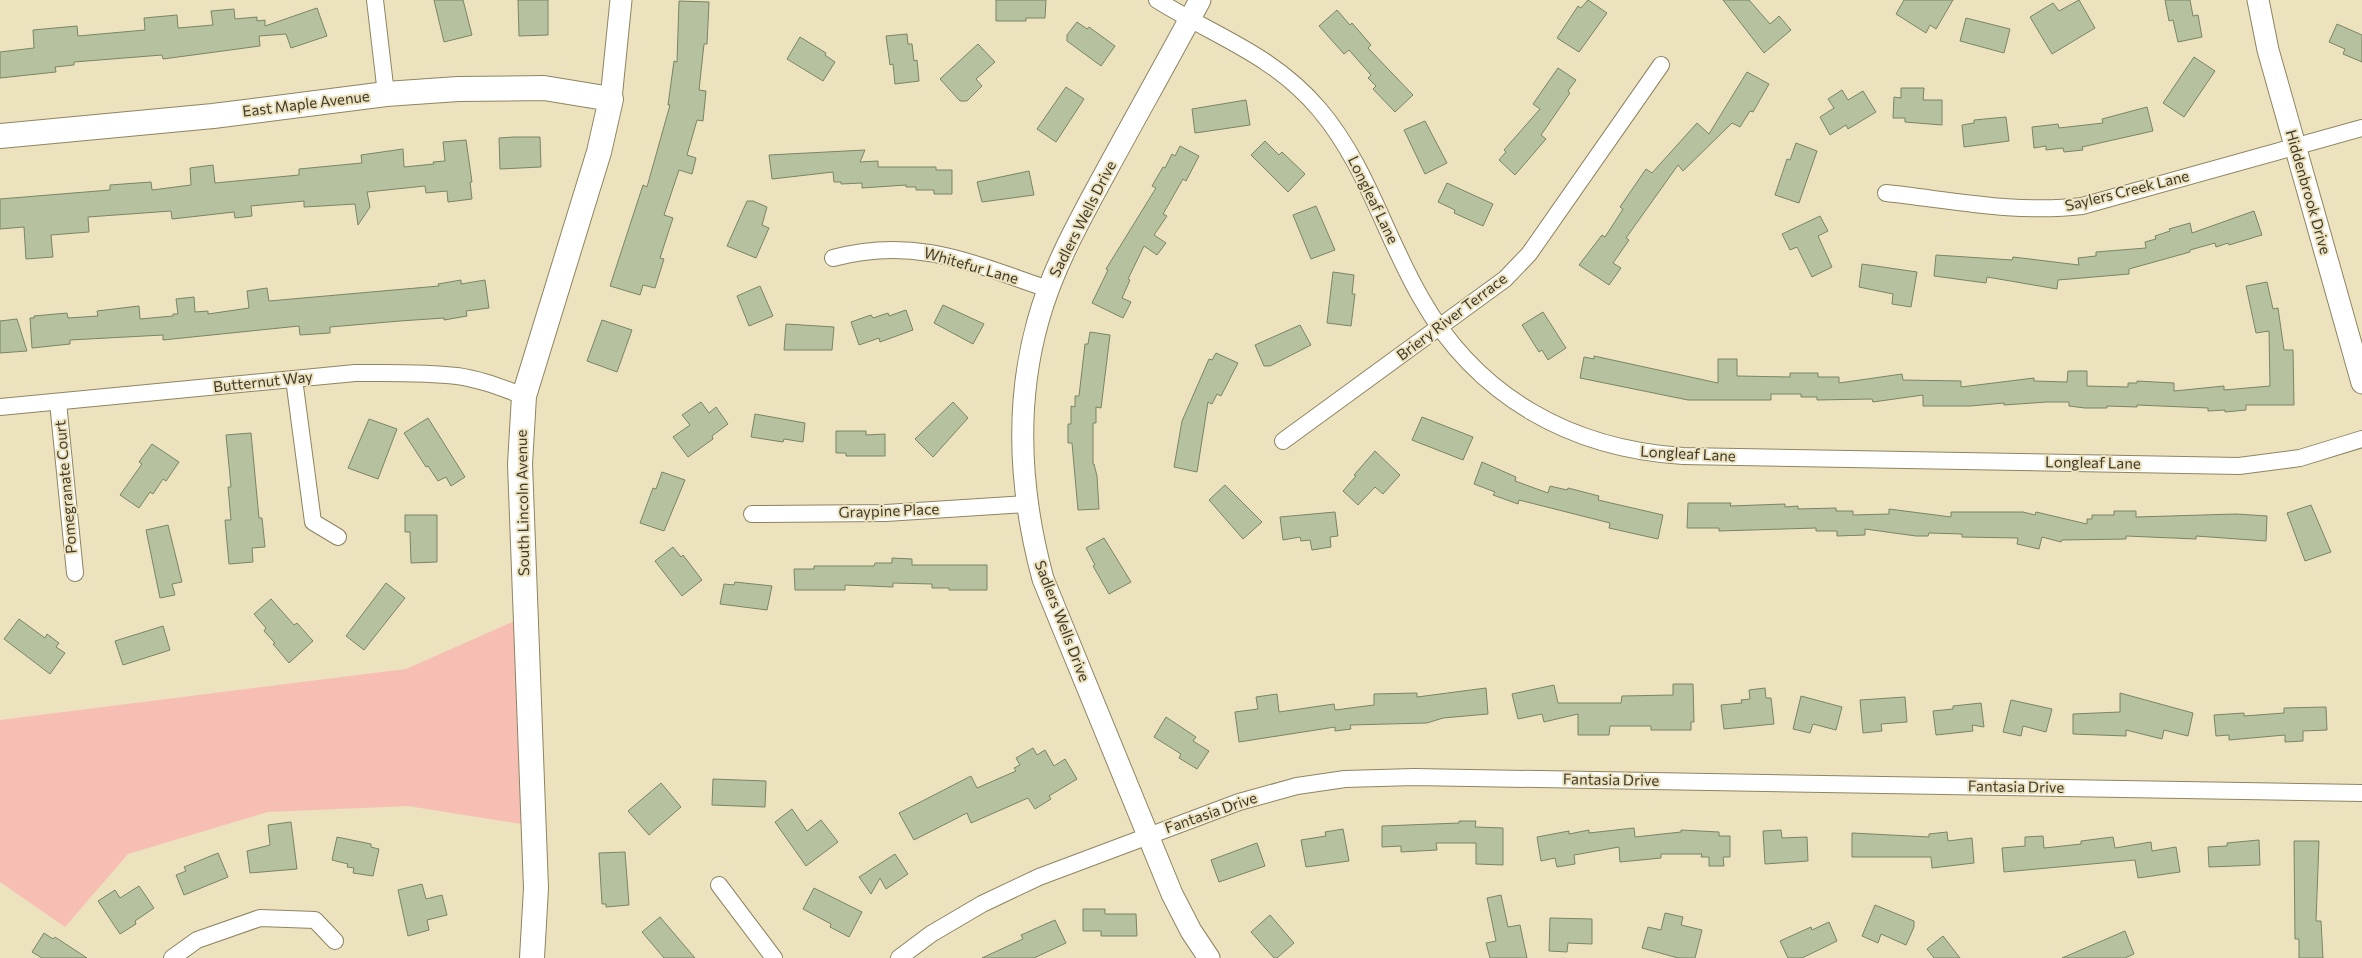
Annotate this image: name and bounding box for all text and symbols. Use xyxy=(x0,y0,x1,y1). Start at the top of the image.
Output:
street label: East Maple Avenue xyxy=(241,86,371,120)
street label: Hiddenbrook Drive xyxy=(2283,127,2335,256)
street label: Longleaf Lane xyxy=(1345,153,1403,247)
street label: Sadlers Wells Drive xyxy=(1045,157,1119,280)
street label: Saylers Creek Lane xyxy=(2063,166,2191,214)
street label: Whitefur Lane xyxy=(922,243,1021,287)
street label: Briery River Terrace xyxy=(1393,269,1510,364)
street label: Butternut Way xyxy=(212,367,314,395)
street label: Pomegranate Court xyxy=(50,420,80,555)
street label: South Lincoln Avenue xyxy=(512,430,532,576)
street label: Longleaf Lane xyxy=(1640,442,1736,464)
street label: Longleaf Lane xyxy=(2045,452,2141,472)
street label: Graypine Place xyxy=(838,499,940,521)
street label: Sadlers Wells Drive xyxy=(1032,558,1094,684)
street label: Fantasia Drive xyxy=(1563,769,1659,789)
street label: Fantasia Drive xyxy=(1968,776,2064,796)
street label: Fantasia Drive xyxy=(1162,788,1259,836)

